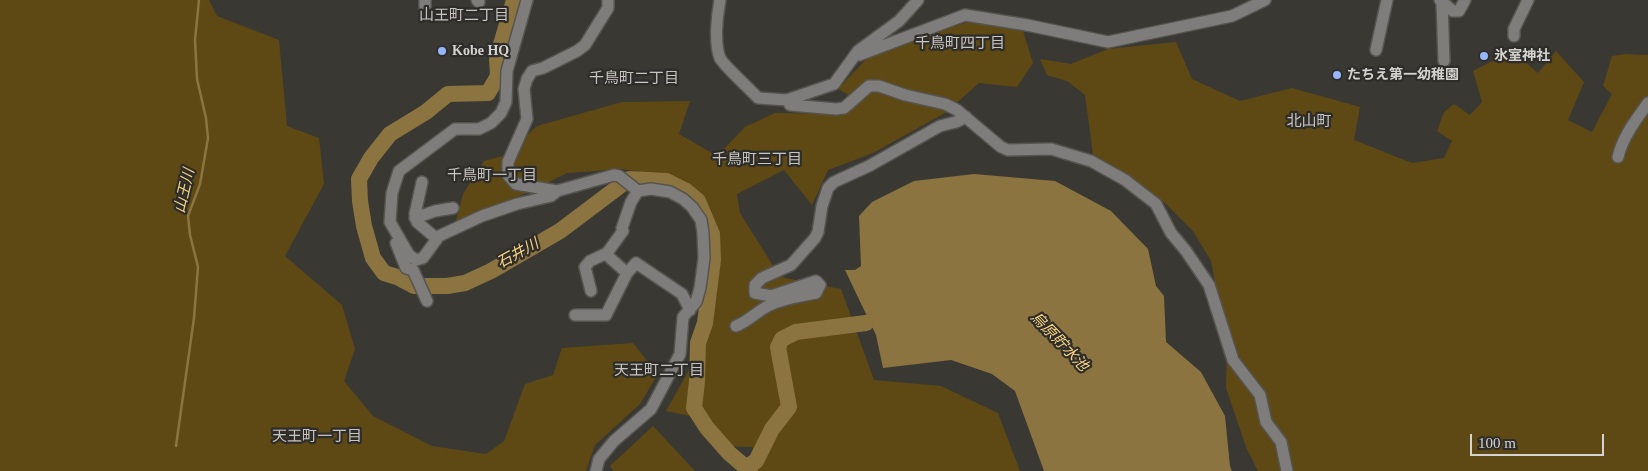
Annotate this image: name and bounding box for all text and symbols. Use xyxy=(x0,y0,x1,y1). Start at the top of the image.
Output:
district label: 山王町二丁目 xyxy=(419,7,509,25)
district label: 千鳥町四丁目 xyxy=(915,35,1005,53)
place label: Kobe HQ xyxy=(452,43,509,59)
marker: Kobe HQ xyxy=(436,45,448,57)
place label: 氷室神社 xyxy=(1494,48,1550,64)
marker: 氷室神社 xyxy=(1478,50,1490,62)
place label: たちえ第一幼稚園 xyxy=(1347,67,1459,83)
marker: たちえ第一幼稚園 xyxy=(1331,69,1343,81)
district label: 千鳥町二丁目 xyxy=(589,70,679,88)
district label: 北山町 xyxy=(1287,113,1331,131)
district label: 千鳥町三丁目 xyxy=(712,151,802,169)
water label: 山王川 xyxy=(171,167,199,215)
district label: 千鳥町一丁目 xyxy=(447,167,537,185)
water label: 石井川 xyxy=(494,235,542,273)
water label: 烏原貯水池 xyxy=(1026,309,1092,375)
district label: 天王町二丁目 xyxy=(614,362,704,380)
scale bar xyxy=(1473,424,1607,456)
district label: 天王町一丁目 xyxy=(272,428,362,446)
text: 100 m xyxy=(1478,435,1516,451)

